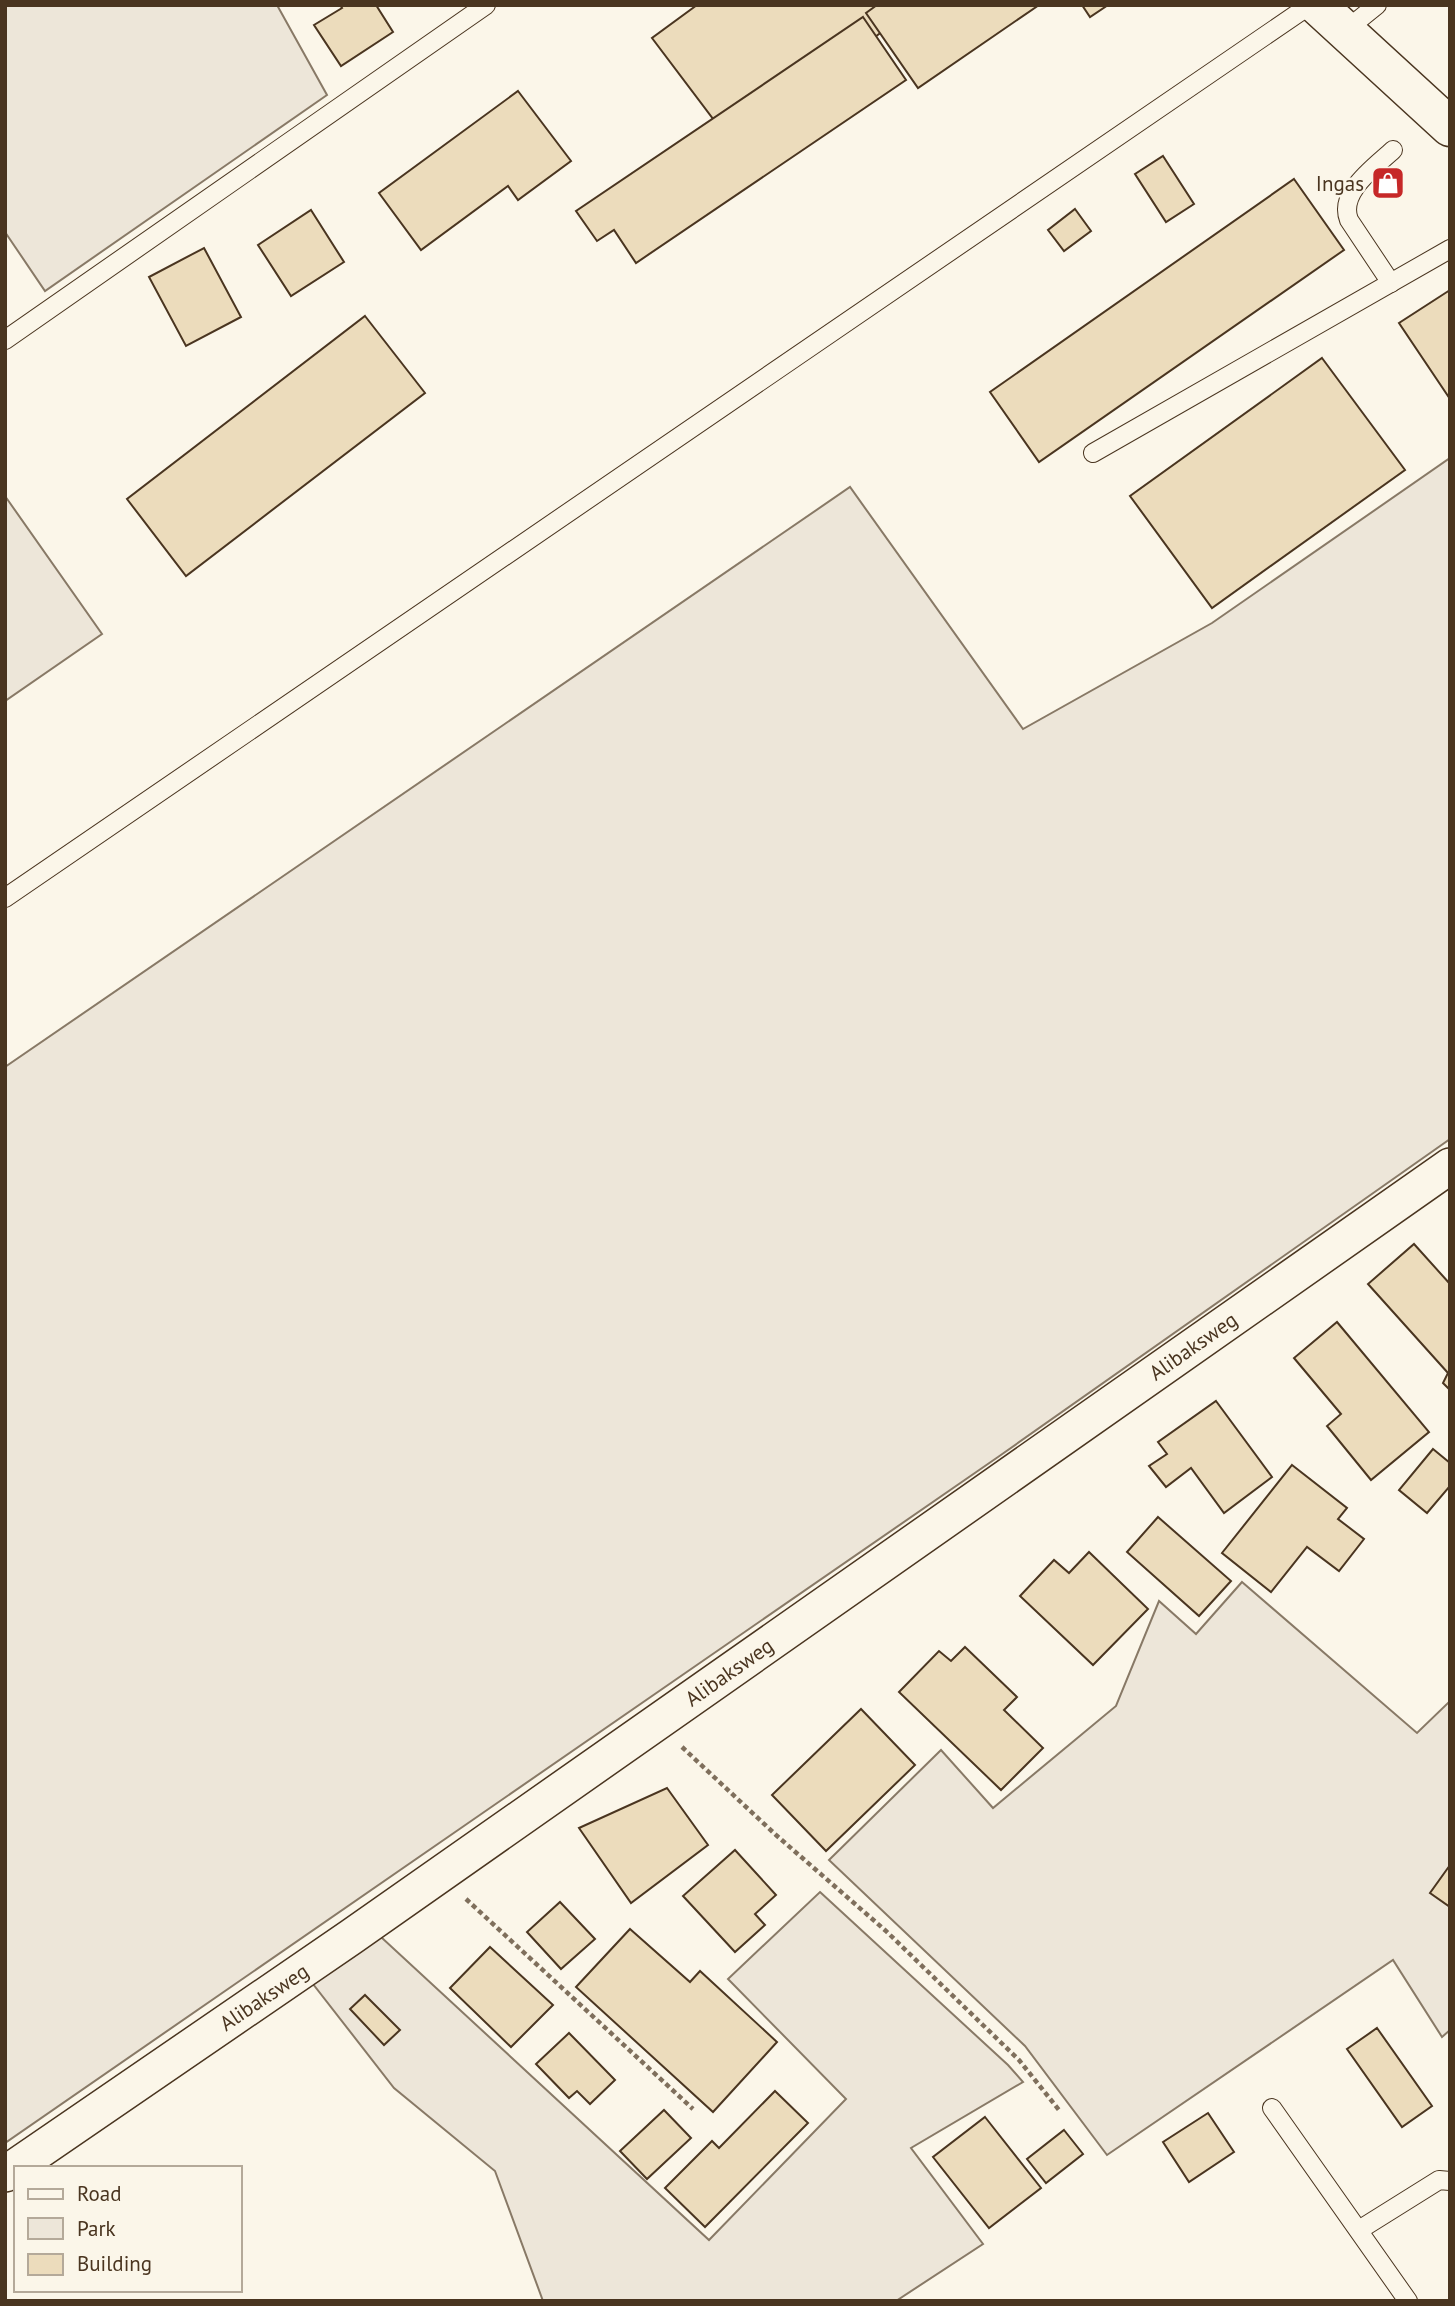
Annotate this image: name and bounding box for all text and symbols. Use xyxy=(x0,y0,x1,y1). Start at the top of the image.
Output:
shop icon: Ingas xyxy=(1369,164,1407,202)
place label: Ingas xyxy=(1316,170,1364,197)
street label: Alibaksweg xyxy=(1144,1306,1242,1386)
street label: Alibaksweg xyxy=(680,1632,778,1712)
street label: Alibaksweg xyxy=(214,1957,314,2037)
legend xyxy=(14,2166,242,2292)
text: Road xyxy=(77,2180,121,2207)
text: Park xyxy=(77,2215,116,2242)
text: Building xyxy=(77,2250,152,2277)

